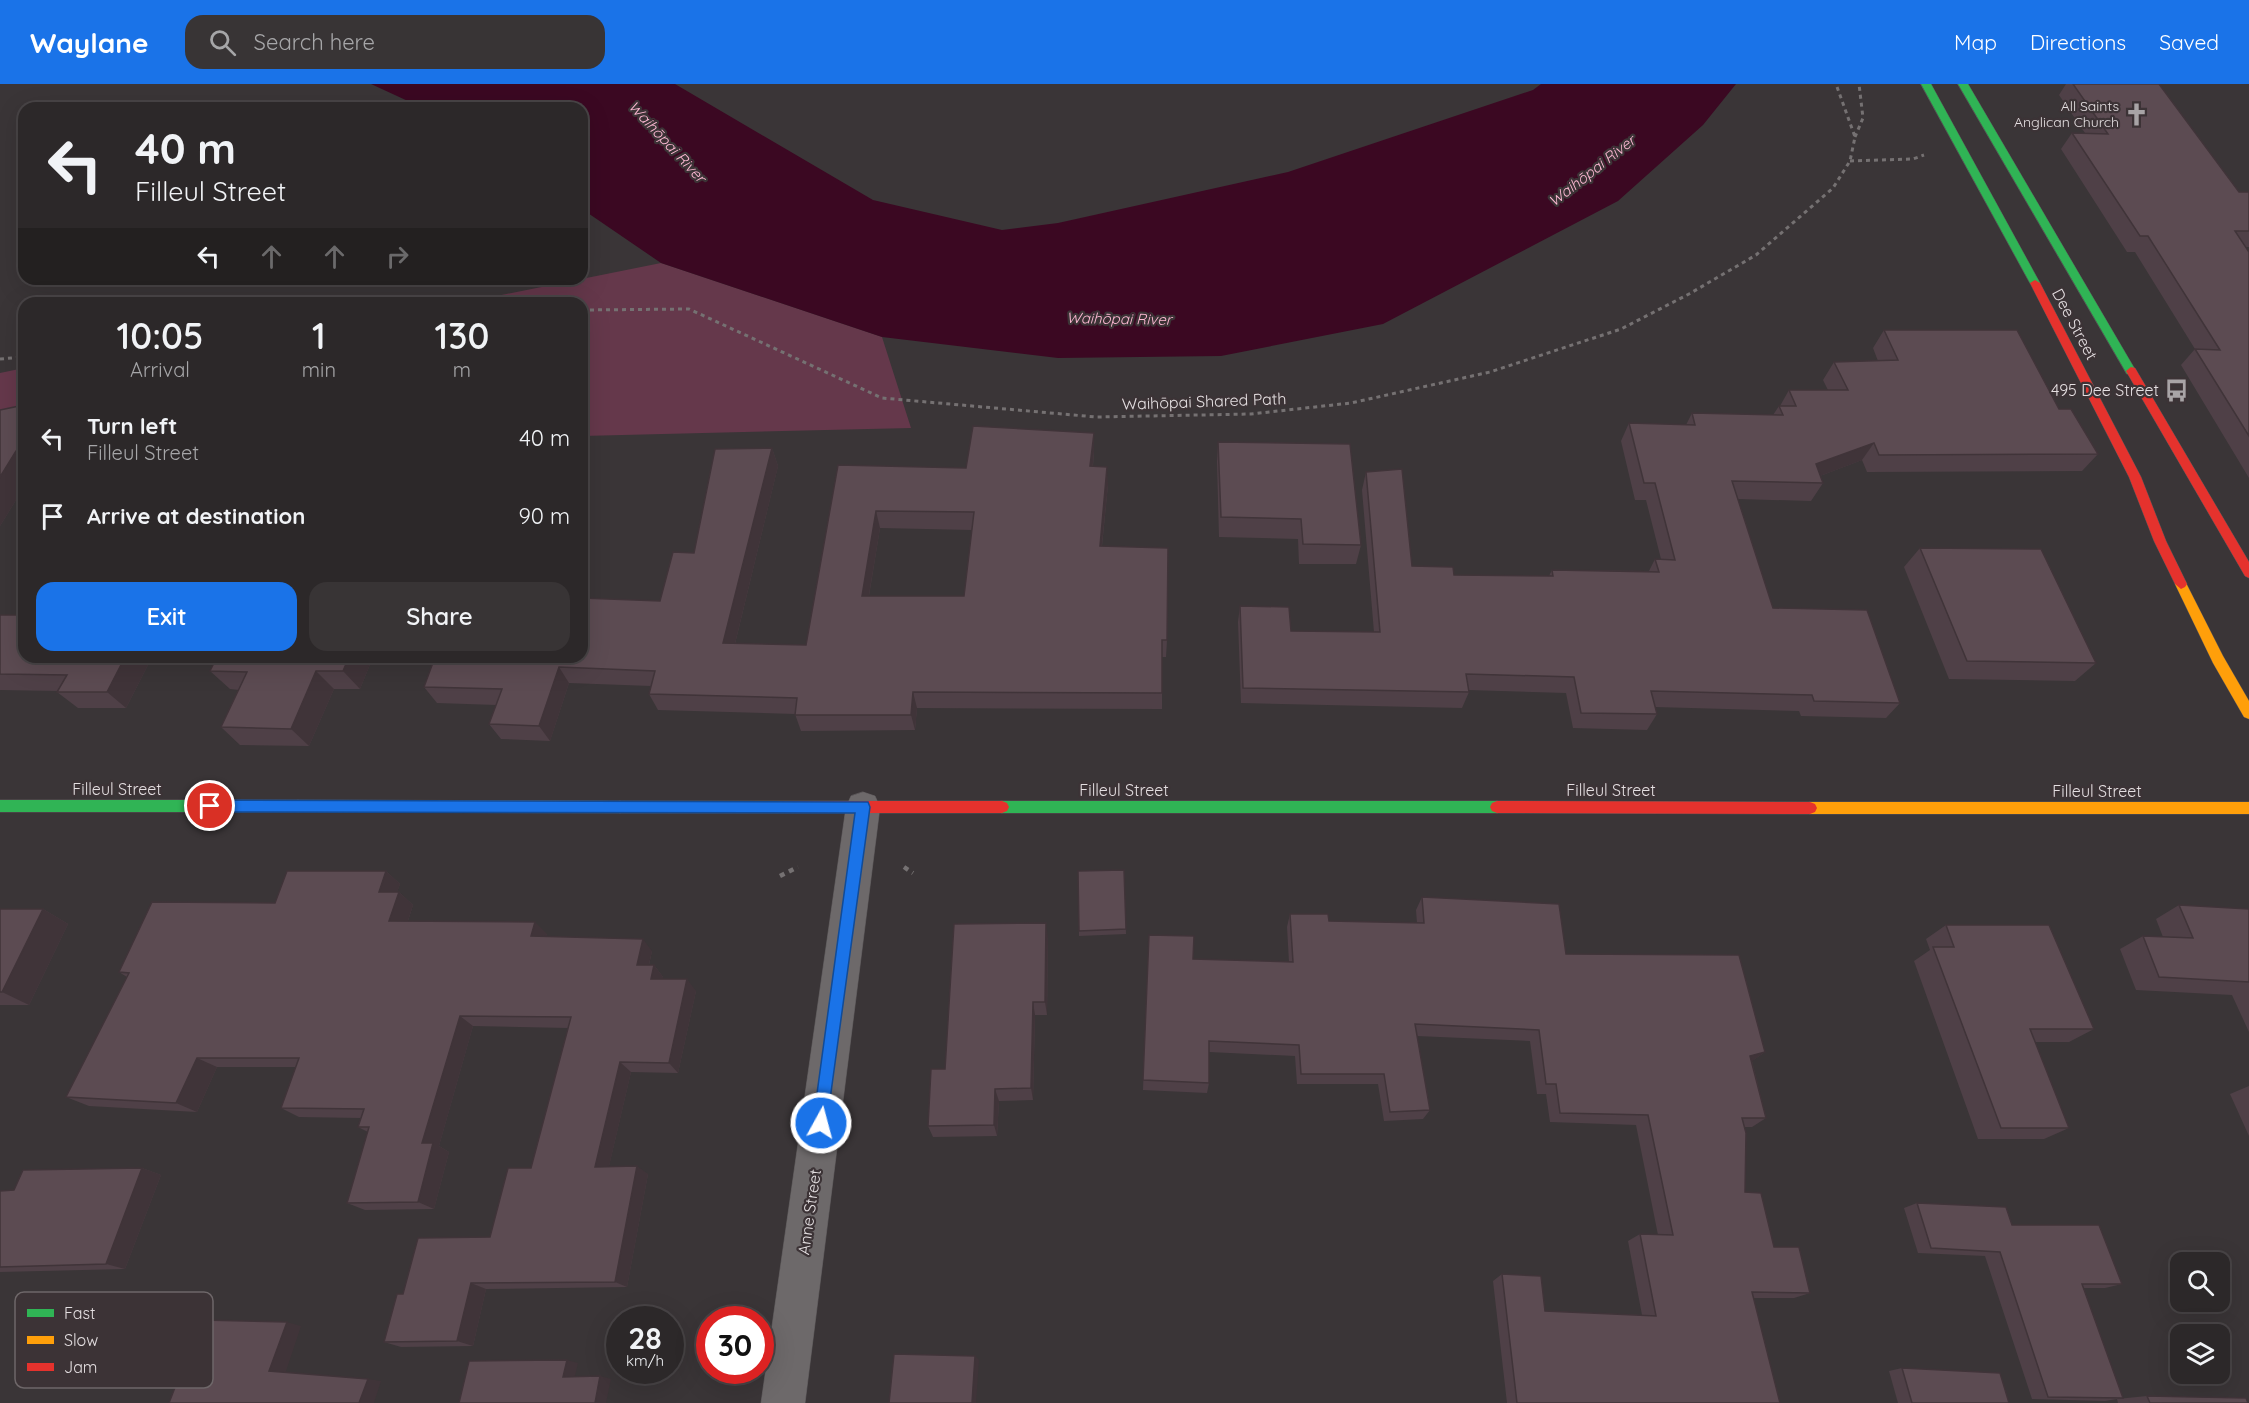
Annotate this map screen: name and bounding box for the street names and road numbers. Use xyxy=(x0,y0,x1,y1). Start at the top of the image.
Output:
street label: Dee Street xyxy=(2048,285,2102,363)
street label: Waihōpai Shared Path xyxy=(1121,388,1287,414)
street label: Filleul Street xyxy=(72,779,162,799)
street label: Filleul Street xyxy=(1079,780,1169,800)
street label: Filleul Street xyxy=(1566,780,1656,800)
street label: Filleul Street xyxy=(2052,781,2142,801)
street label: Anne Street xyxy=(793,1168,825,1256)

